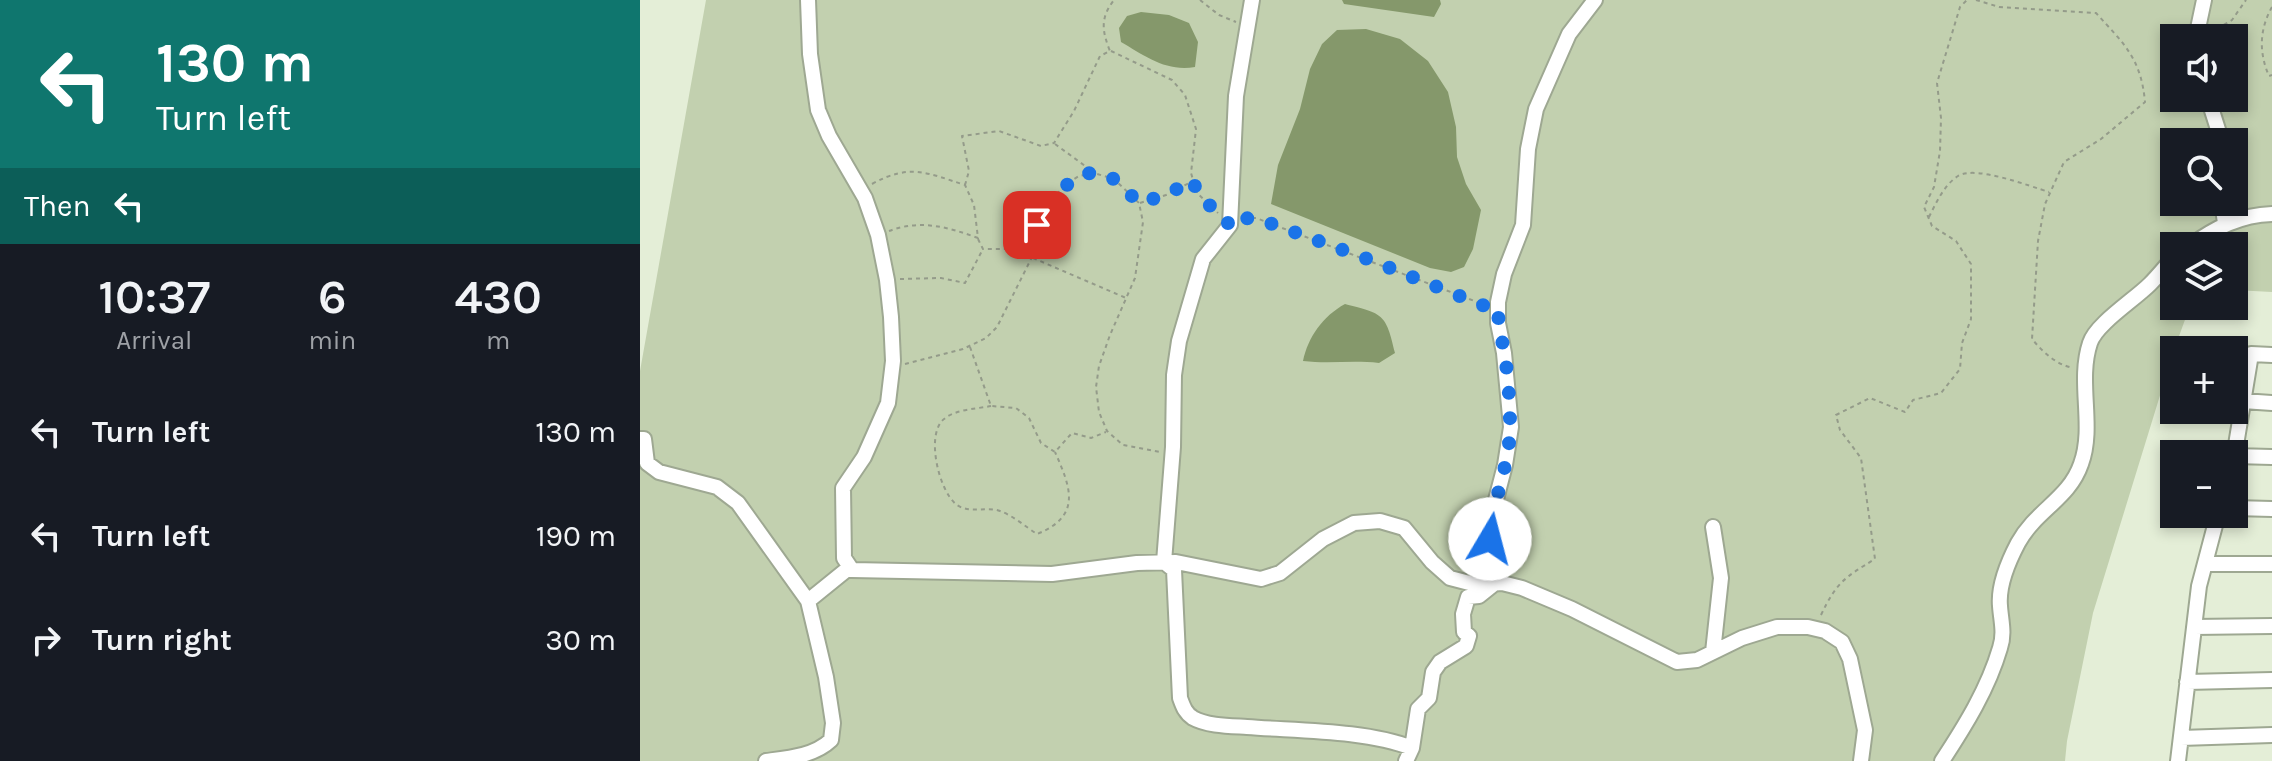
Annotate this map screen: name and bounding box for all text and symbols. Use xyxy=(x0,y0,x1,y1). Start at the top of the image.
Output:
map controls xyxy=(2160,24,2248,528)
button: sound xyxy=(2160,24,2248,112)
text: 130 m xyxy=(156,30,314,95)
icon: left xyxy=(24,32,128,136)
text: Turn left xyxy=(156,97,291,139)
button: search xyxy=(2160,128,2248,216)
icon: left xyxy=(107,184,151,228)
text: Then xyxy=(24,188,91,224)
pin xyxy=(1003,191,1071,259)
icon: arrive xyxy=(1015,203,1059,247)
button: layers xyxy=(2160,232,2248,320)
text: 10:37 xyxy=(98,269,210,325)
text: 6 xyxy=(318,269,347,325)
text: 430 xyxy=(454,269,542,325)
text: Arrival xyxy=(116,325,192,356)
text: min xyxy=(308,325,356,356)
text: m xyxy=(486,325,510,356)
button: + xyxy=(2160,336,2248,424)
icon: left xyxy=(24,410,68,454)
text: Turn left xyxy=(92,414,210,450)
text: 130 m xyxy=(535,414,616,450)
button: − xyxy=(2160,440,2248,528)
position arrow xyxy=(1448,497,1532,581)
icon: left xyxy=(24,514,68,558)
text: Turn left xyxy=(92,518,210,554)
text: 190 m xyxy=(536,518,616,554)
icon: right xyxy=(24,618,68,662)
text: Turn right xyxy=(92,622,232,658)
text: 30 m xyxy=(545,622,616,658)

